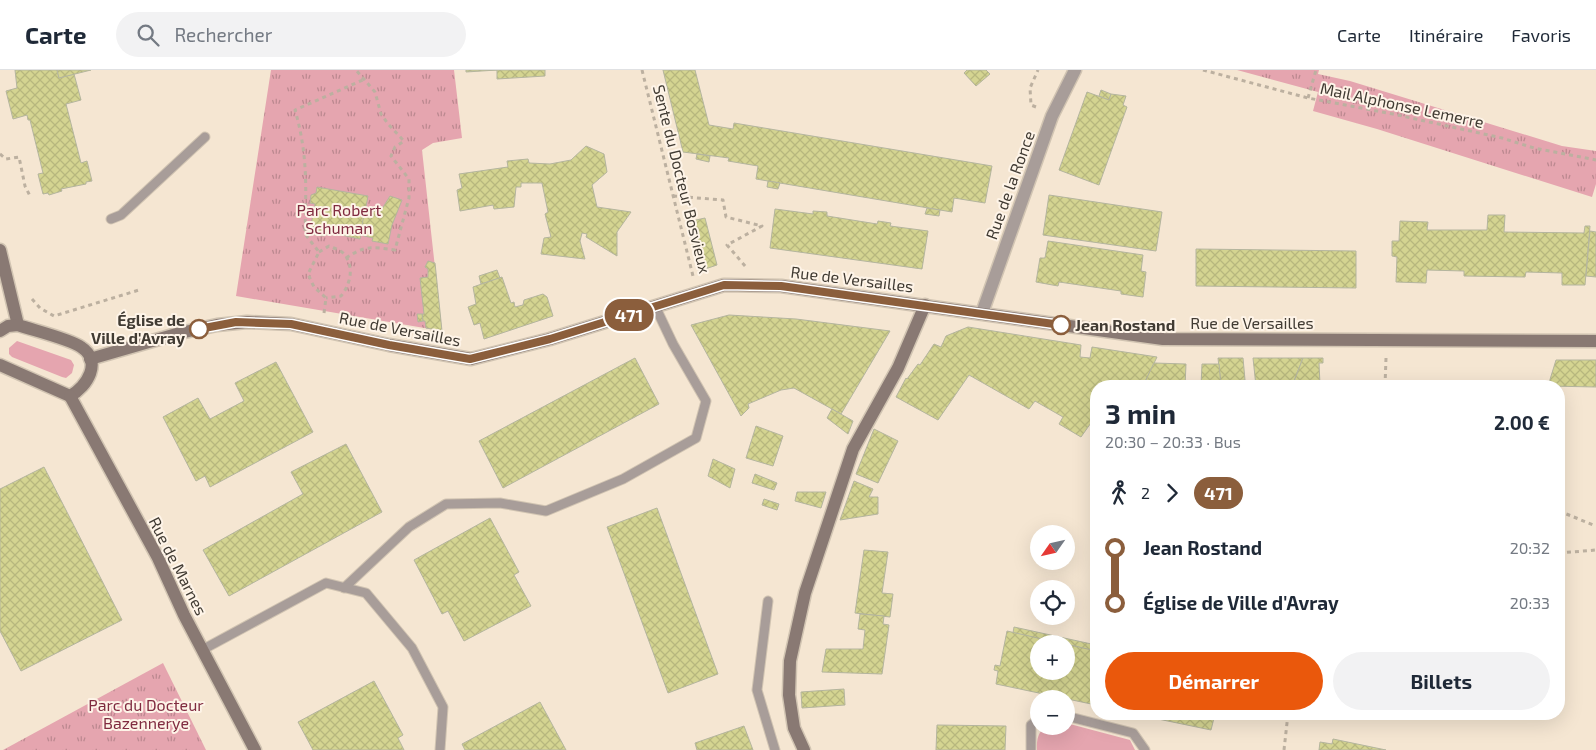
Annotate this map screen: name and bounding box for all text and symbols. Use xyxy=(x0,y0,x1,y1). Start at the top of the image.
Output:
search box xyxy=(116,12,466,57)
text: Carte xyxy=(25,20,86,49)
icon: search xyxy=(134,21,162,49)
text: Rechercher xyxy=(174,23,272,46)
text: Carte xyxy=(1337,24,1381,46)
text: Itinéraire xyxy=(1409,24,1483,46)
text: Favoris xyxy=(1511,24,1571,46)
street label: Mail Alphonse Lemerre xyxy=(1319,78,1486,131)
street label: Sente du Docteur Bosvieux xyxy=(650,83,715,276)
street label: Rue de la Ronce xyxy=(981,128,1038,242)
park label: Parc Robert Schuman xyxy=(297,200,381,237)
street label: Rue de Versailles xyxy=(790,262,914,295)
line badge: 471 xyxy=(600,299,658,331)
text: 471 xyxy=(615,304,643,326)
street label: Rue de Versailles xyxy=(338,307,462,350)
place label: Église de Ville d'Avray xyxy=(91,310,185,348)
street label: Rue de Versailles xyxy=(1190,313,1314,332)
marker: Jean Rostand xyxy=(1051,315,1071,335)
place label: Jean Rostand xyxy=(1075,315,1175,334)
marker: Église de Ville d'Avray xyxy=(189,319,209,339)
text: 3 min xyxy=(1105,396,1176,430)
text: 2.00 € xyxy=(1494,411,1550,434)
text: 20:30 – 20:33 · Bus xyxy=(1105,432,1241,451)
icon: walk xyxy=(1105,479,1133,507)
icon: forward xyxy=(1158,479,1186,507)
text: 471 xyxy=(1204,482,1233,504)
text: 2 xyxy=(1141,483,1150,502)
street label: Rue de Marnes xyxy=(146,513,211,618)
north arrow xyxy=(1030,525,1075,570)
map controls xyxy=(1030,525,1075,735)
text: Jean Rostand xyxy=(1143,536,1262,559)
text: 20:32 xyxy=(1510,538,1550,557)
button: locate xyxy=(1030,580,1075,625)
text: Église de Ville d'Avray xyxy=(1143,591,1339,614)
text: 20:33 xyxy=(1510,593,1550,612)
button: + xyxy=(1030,635,1075,680)
button: Démarrer xyxy=(1105,652,1323,710)
button: Billets xyxy=(1333,652,1550,710)
button: − xyxy=(1030,690,1075,735)
park label: Parc du Docteur Bazennerye xyxy=(88,695,204,732)

